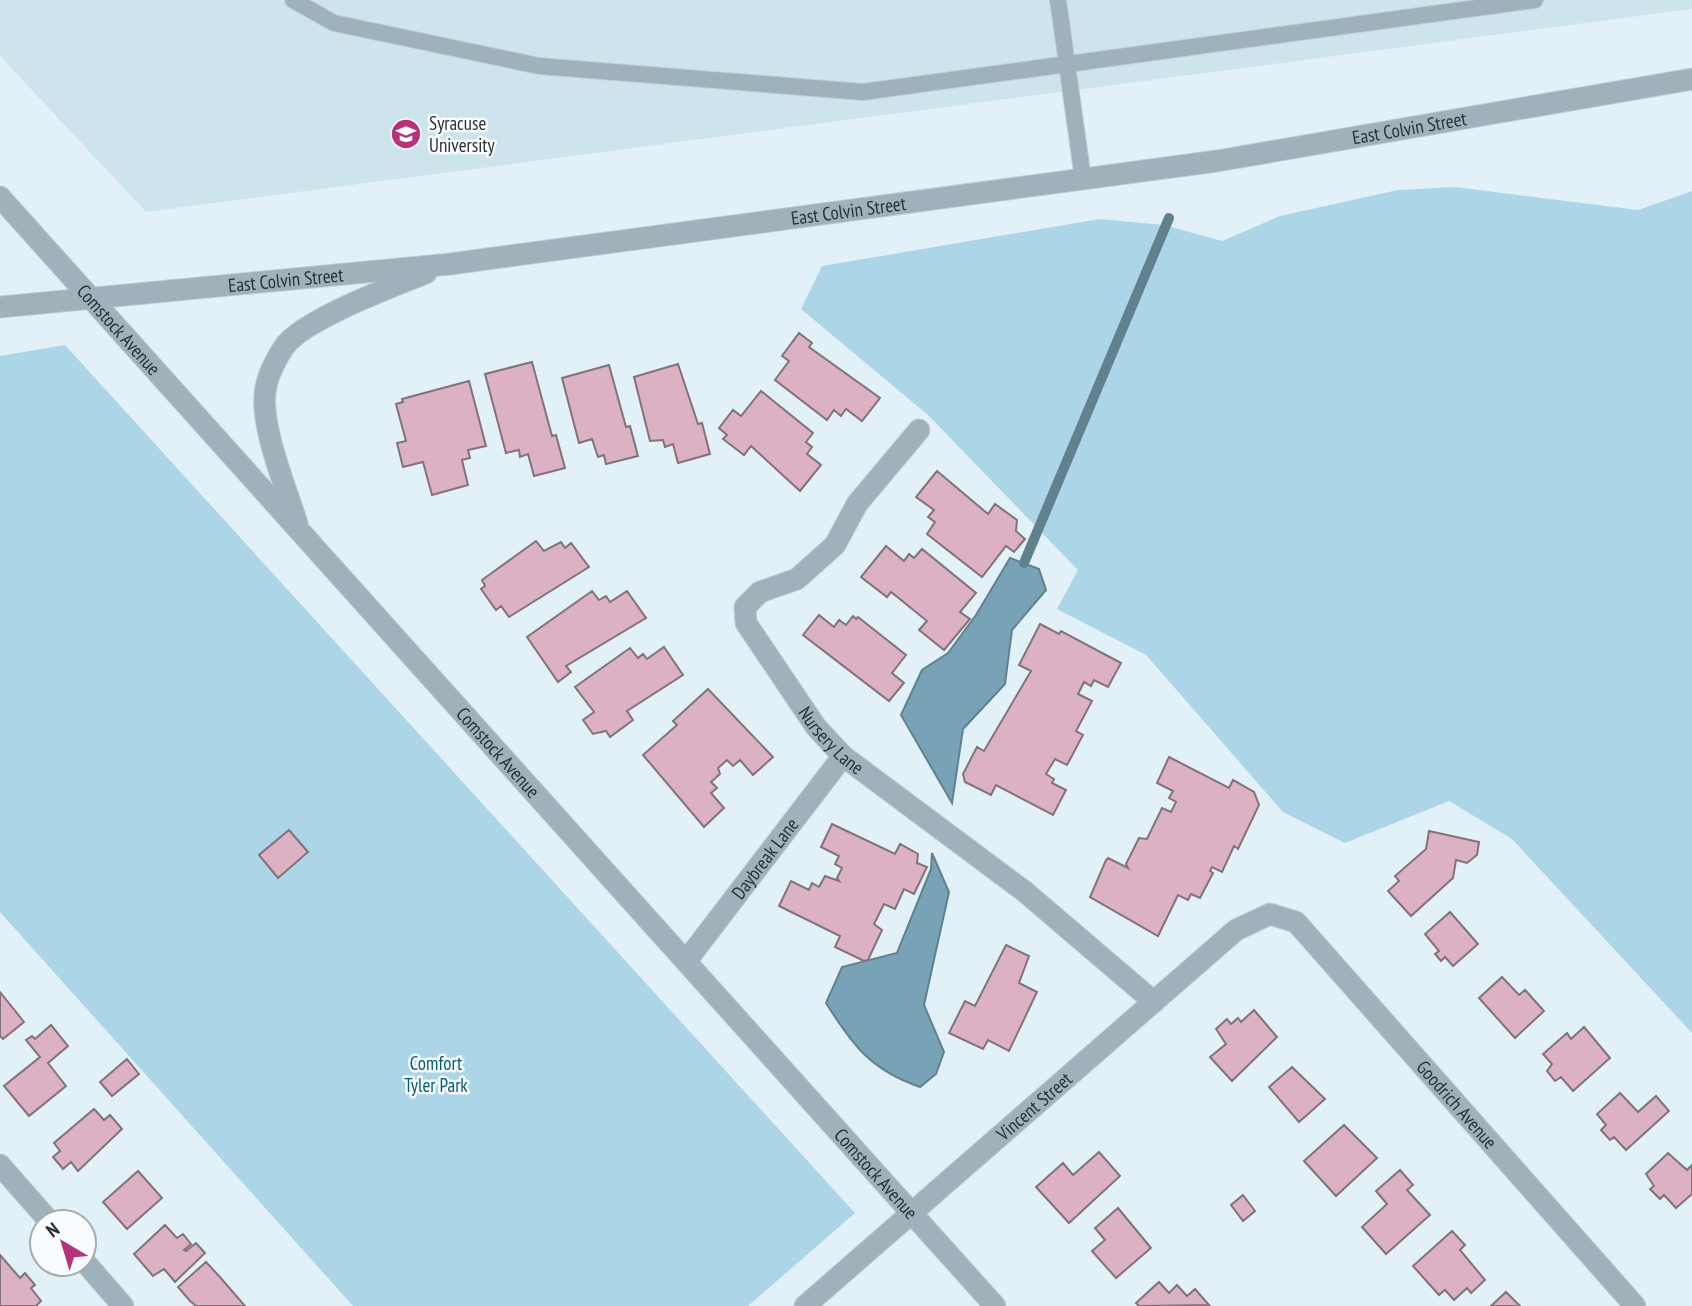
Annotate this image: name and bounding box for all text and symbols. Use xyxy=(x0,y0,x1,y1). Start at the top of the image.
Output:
street label: East Colvin Street xyxy=(1350,106,1469,149)
place label: Syracuse University xyxy=(429,111,495,157)
school or university icon: Syracuse University xyxy=(389,117,423,151)
street label: East Colvin Street xyxy=(790,191,908,230)
street label: East Colvin Street xyxy=(227,262,345,297)
street label: Comstock Avenue xyxy=(72,279,166,380)
street label: Comstock Avenue xyxy=(451,702,545,803)
street label: Nursery Lane xyxy=(793,702,869,780)
street label: Daybreak Lane xyxy=(726,813,804,904)
park label: Comfort Tyler Park xyxy=(404,1051,468,1097)
street label: Goodrich Avenue xyxy=(1412,1055,1503,1154)
street label: Vincent Street xyxy=(991,1066,1077,1146)
street label: Comstock Avenue xyxy=(829,1123,923,1224)
north arrow xyxy=(28,1208,98,1278)
text: N xyxy=(41,1217,64,1242)

